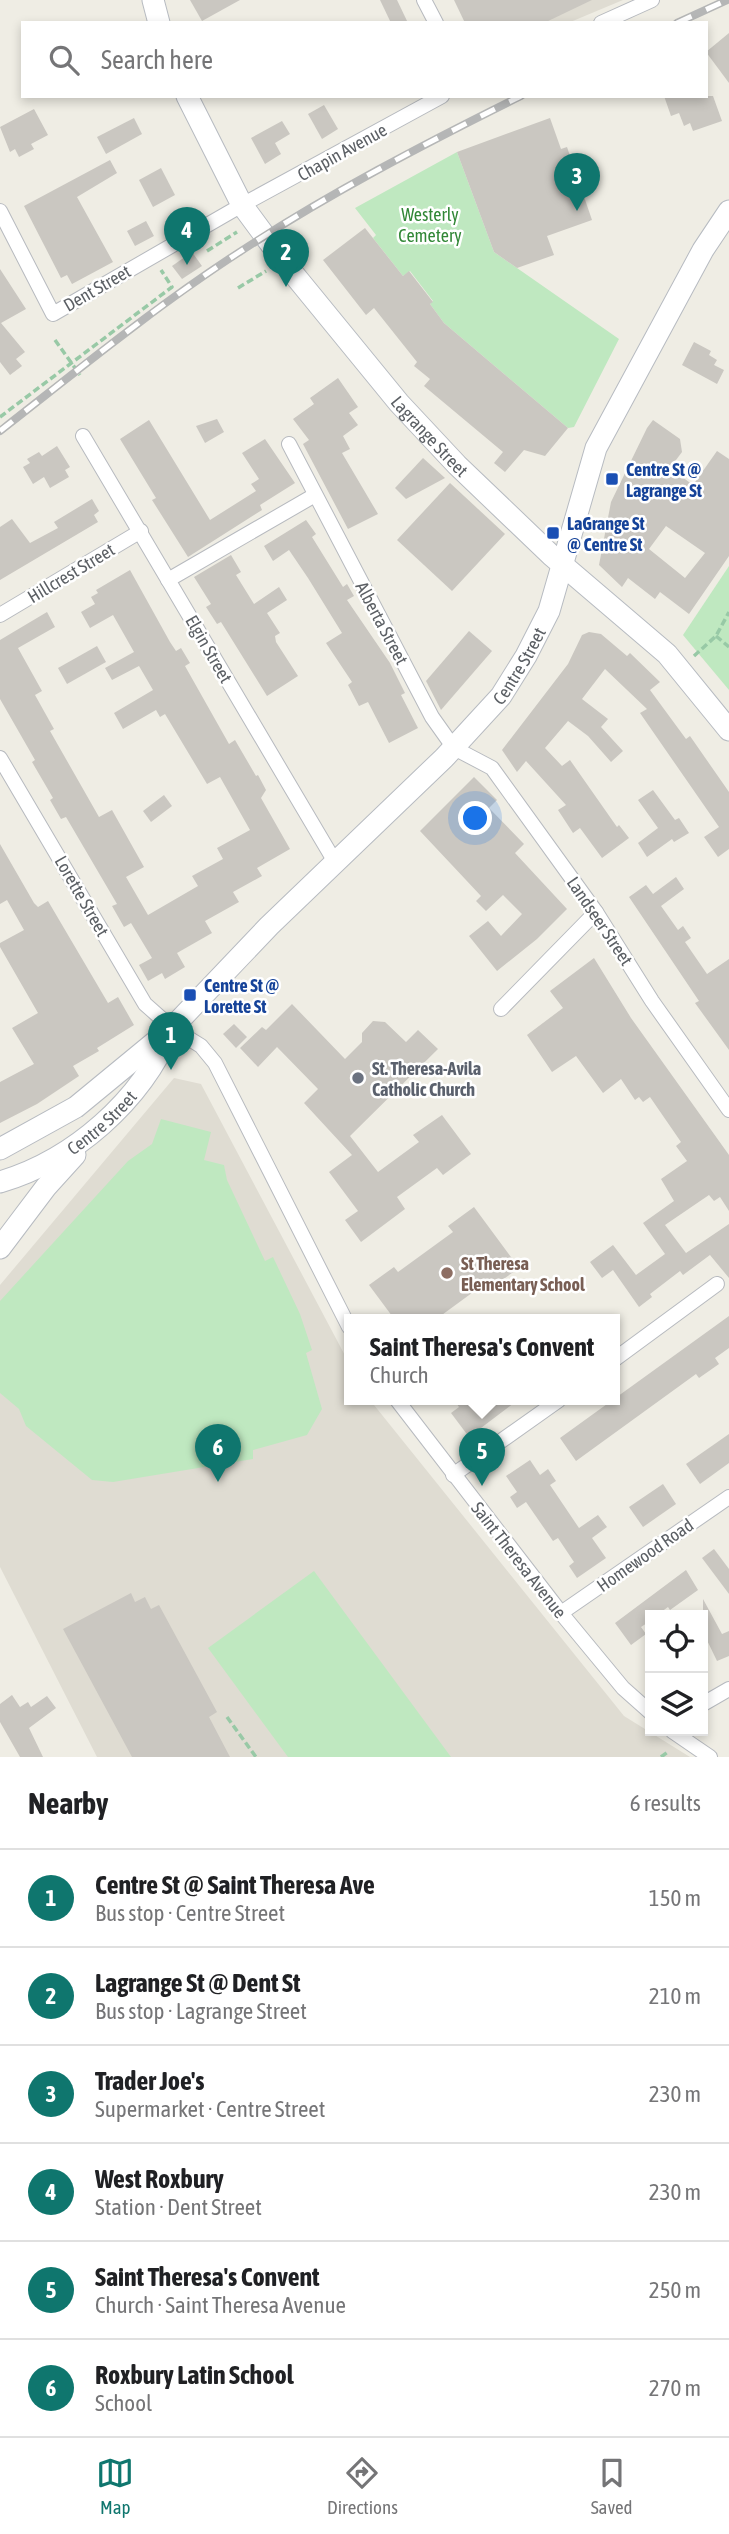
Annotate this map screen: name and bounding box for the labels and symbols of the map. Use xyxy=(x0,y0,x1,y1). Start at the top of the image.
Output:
street label: Chapin Avenue xyxy=(294,119,390,185)
pin: 3 xyxy=(554,153,600,211)
park label: Westerly Cemetery xyxy=(398,204,462,246)
pin: 4 xyxy=(164,207,210,265)
pin: 2 xyxy=(263,229,309,287)
street label: Dent Street xyxy=(60,260,134,316)
street label: Lagrange Street xyxy=(387,392,473,481)
place label: Centre St @ Lagrange St xyxy=(626,459,703,501)
marker: Centre St @ Lagrange St xyxy=(604,471,620,487)
place label: LaGrange St @ Centre St xyxy=(567,513,646,555)
marker: LaGrange St @ Centre St xyxy=(545,525,561,541)
street label: Hillcrest Street xyxy=(24,539,118,607)
street label: Alberta Street xyxy=(351,578,413,668)
street label: Elgin Street xyxy=(181,611,237,687)
street label: Centre Street xyxy=(488,624,549,709)
your location xyxy=(458,801,492,835)
street label: Lorette Street xyxy=(51,852,113,940)
street label: Landseer Street xyxy=(563,873,637,969)
place label: Centre St @ Lorette St xyxy=(204,975,279,1017)
marker: Centre St @ Lorette St xyxy=(182,987,198,1003)
pin: 1 xyxy=(148,1012,194,1070)
place label: St. Theresa-Avila Catholic Church xyxy=(372,1058,481,1100)
marker: St. Theresa-Avila Catholic Church xyxy=(350,1070,366,1086)
street label: Centre Street xyxy=(63,1086,141,1159)
place label: St Theresa Elementary School xyxy=(461,1253,585,1295)
marker: St Theresa Elementary School xyxy=(439,1265,455,1281)
pin: 6 xyxy=(195,1424,241,1482)
pin: 5 xyxy=(459,1428,505,1486)
street label: Saint Theresa Avenue xyxy=(467,1498,571,1622)
street label: Homewood Road xyxy=(593,1514,697,1596)

